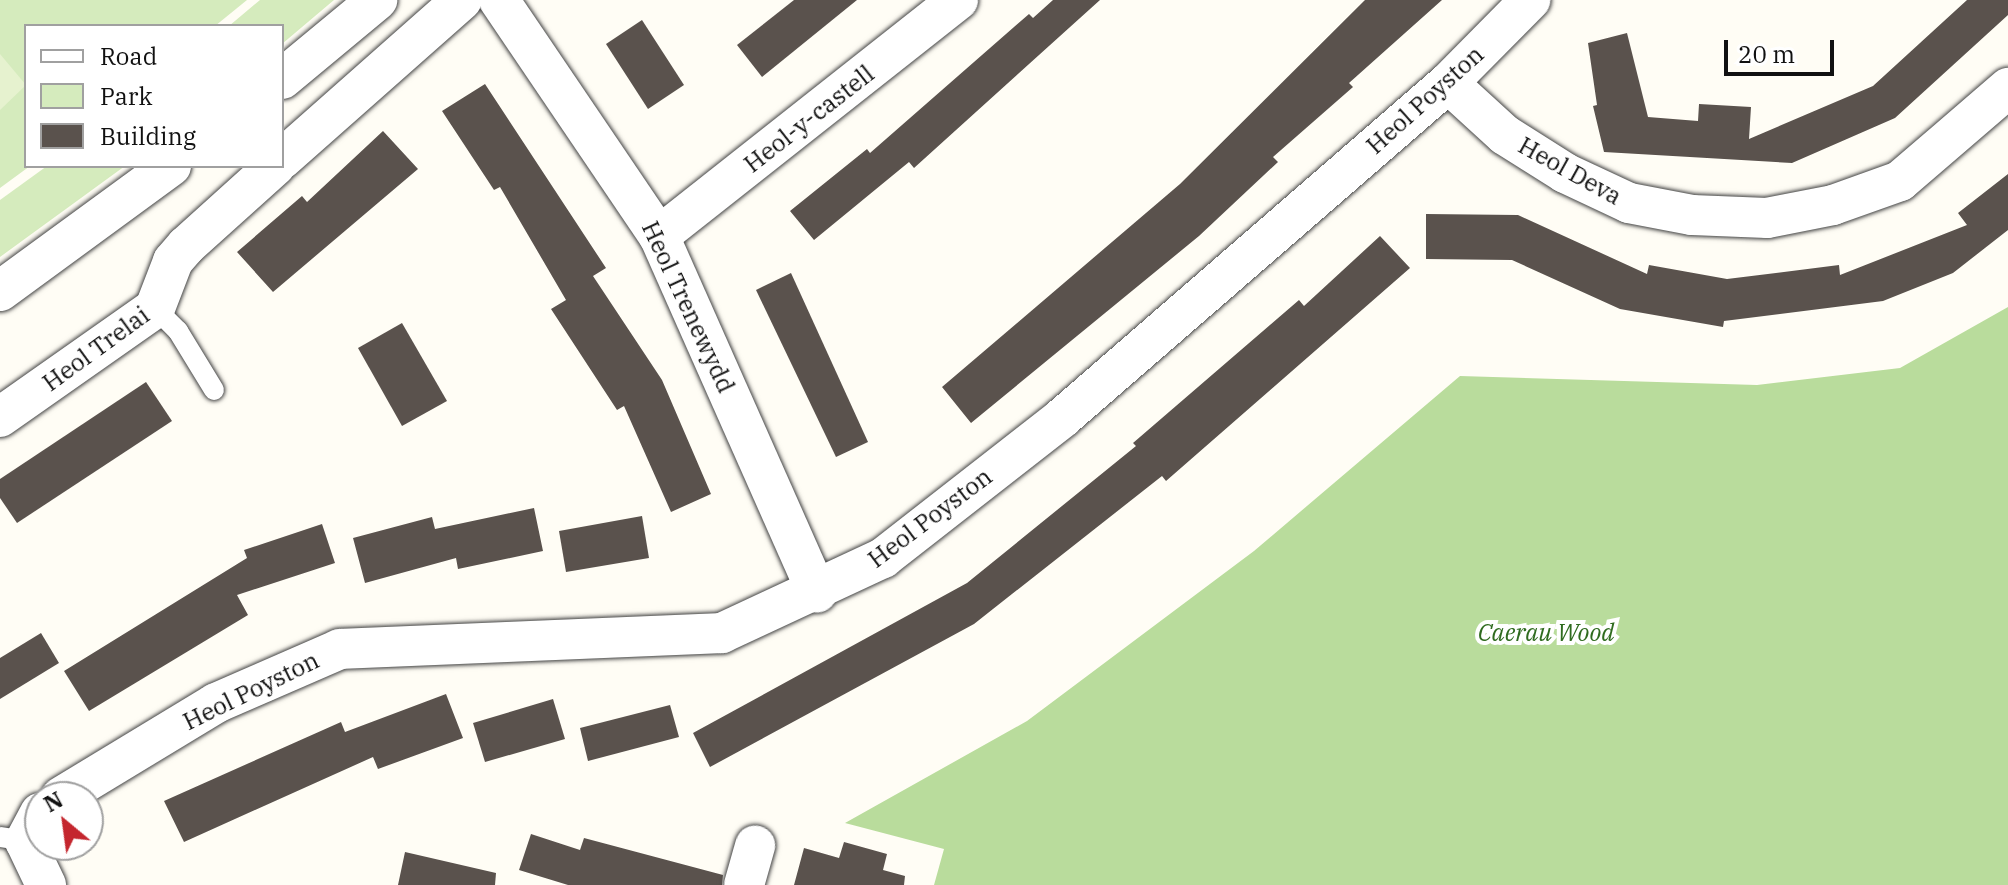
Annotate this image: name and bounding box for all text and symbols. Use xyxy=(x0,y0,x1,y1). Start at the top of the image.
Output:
legend xyxy=(24,24,284,168)
scale bar xyxy=(1728,24,1838,74)
text: 20 m xyxy=(1738,38,1795,70)
text: Road xyxy=(100,40,157,72)
street label: Heol Poyston xyxy=(1361,40,1489,160)
street label: Heol-y-castell xyxy=(738,59,880,179)
text: Park xyxy=(100,80,152,112)
text: Building xyxy=(100,120,196,152)
street label: Heol Deva xyxy=(1513,131,1627,211)
street label: Heol Trenewydd xyxy=(636,217,740,397)
street label: Heol Trelai xyxy=(37,301,155,397)
street label: Heol Poyston xyxy=(862,462,998,574)
park label: Caerau Wood xyxy=(1478,619,1614,647)
street label: Heol Poyston xyxy=(178,646,324,736)
north arrow xyxy=(24,781,104,861)
text: N xyxy=(38,784,68,818)

